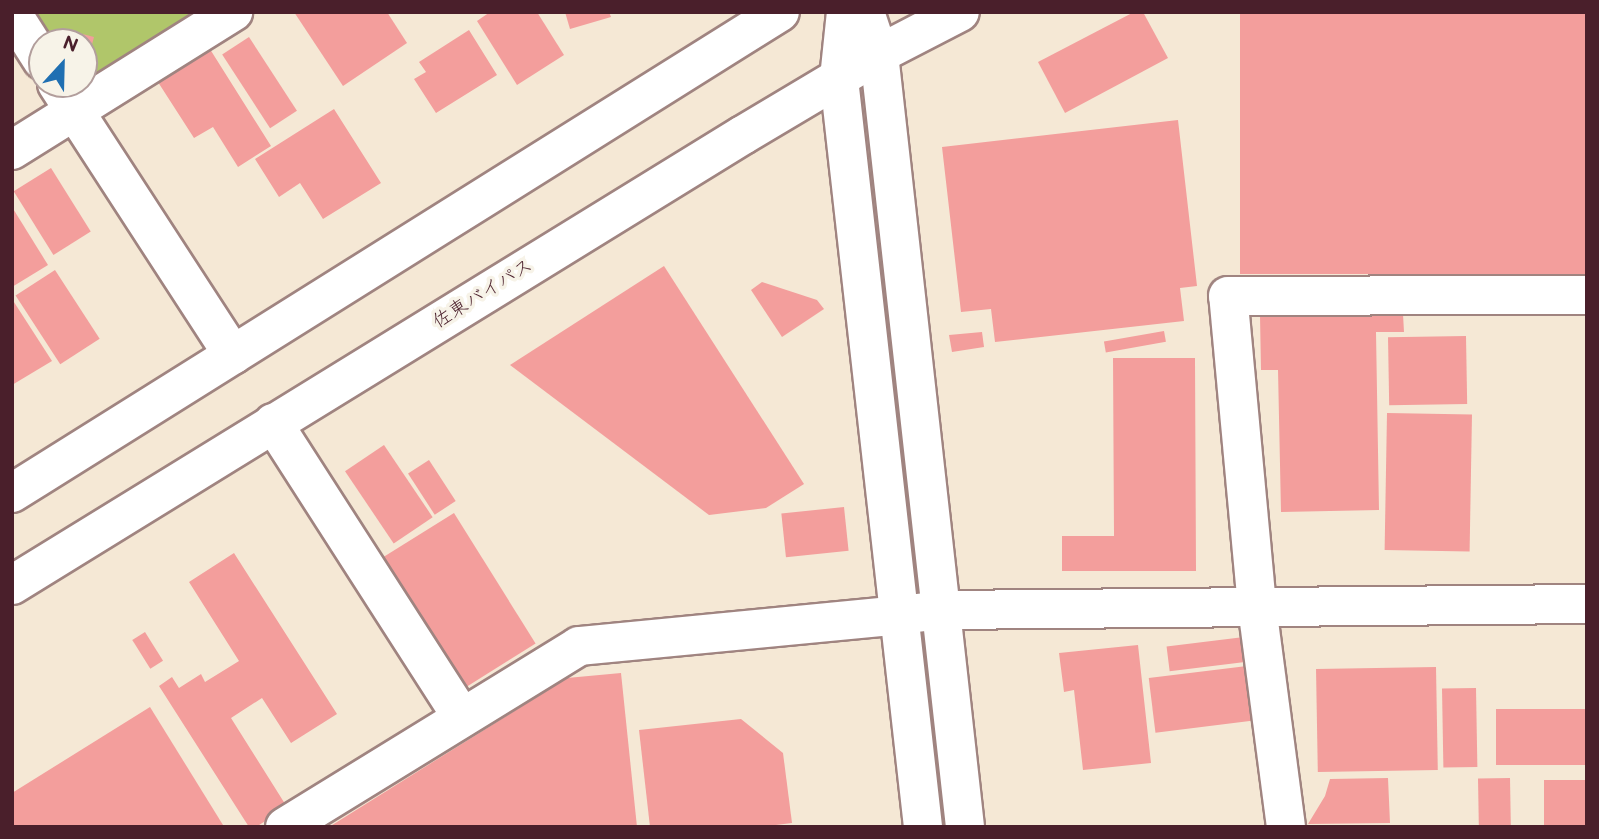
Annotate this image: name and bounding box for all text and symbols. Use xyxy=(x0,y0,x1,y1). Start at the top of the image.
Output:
north arrow xyxy=(28,28,98,98)
text: N xyxy=(59,32,81,58)
street label: 佐東バイパス xyxy=(429,254,537,334)

